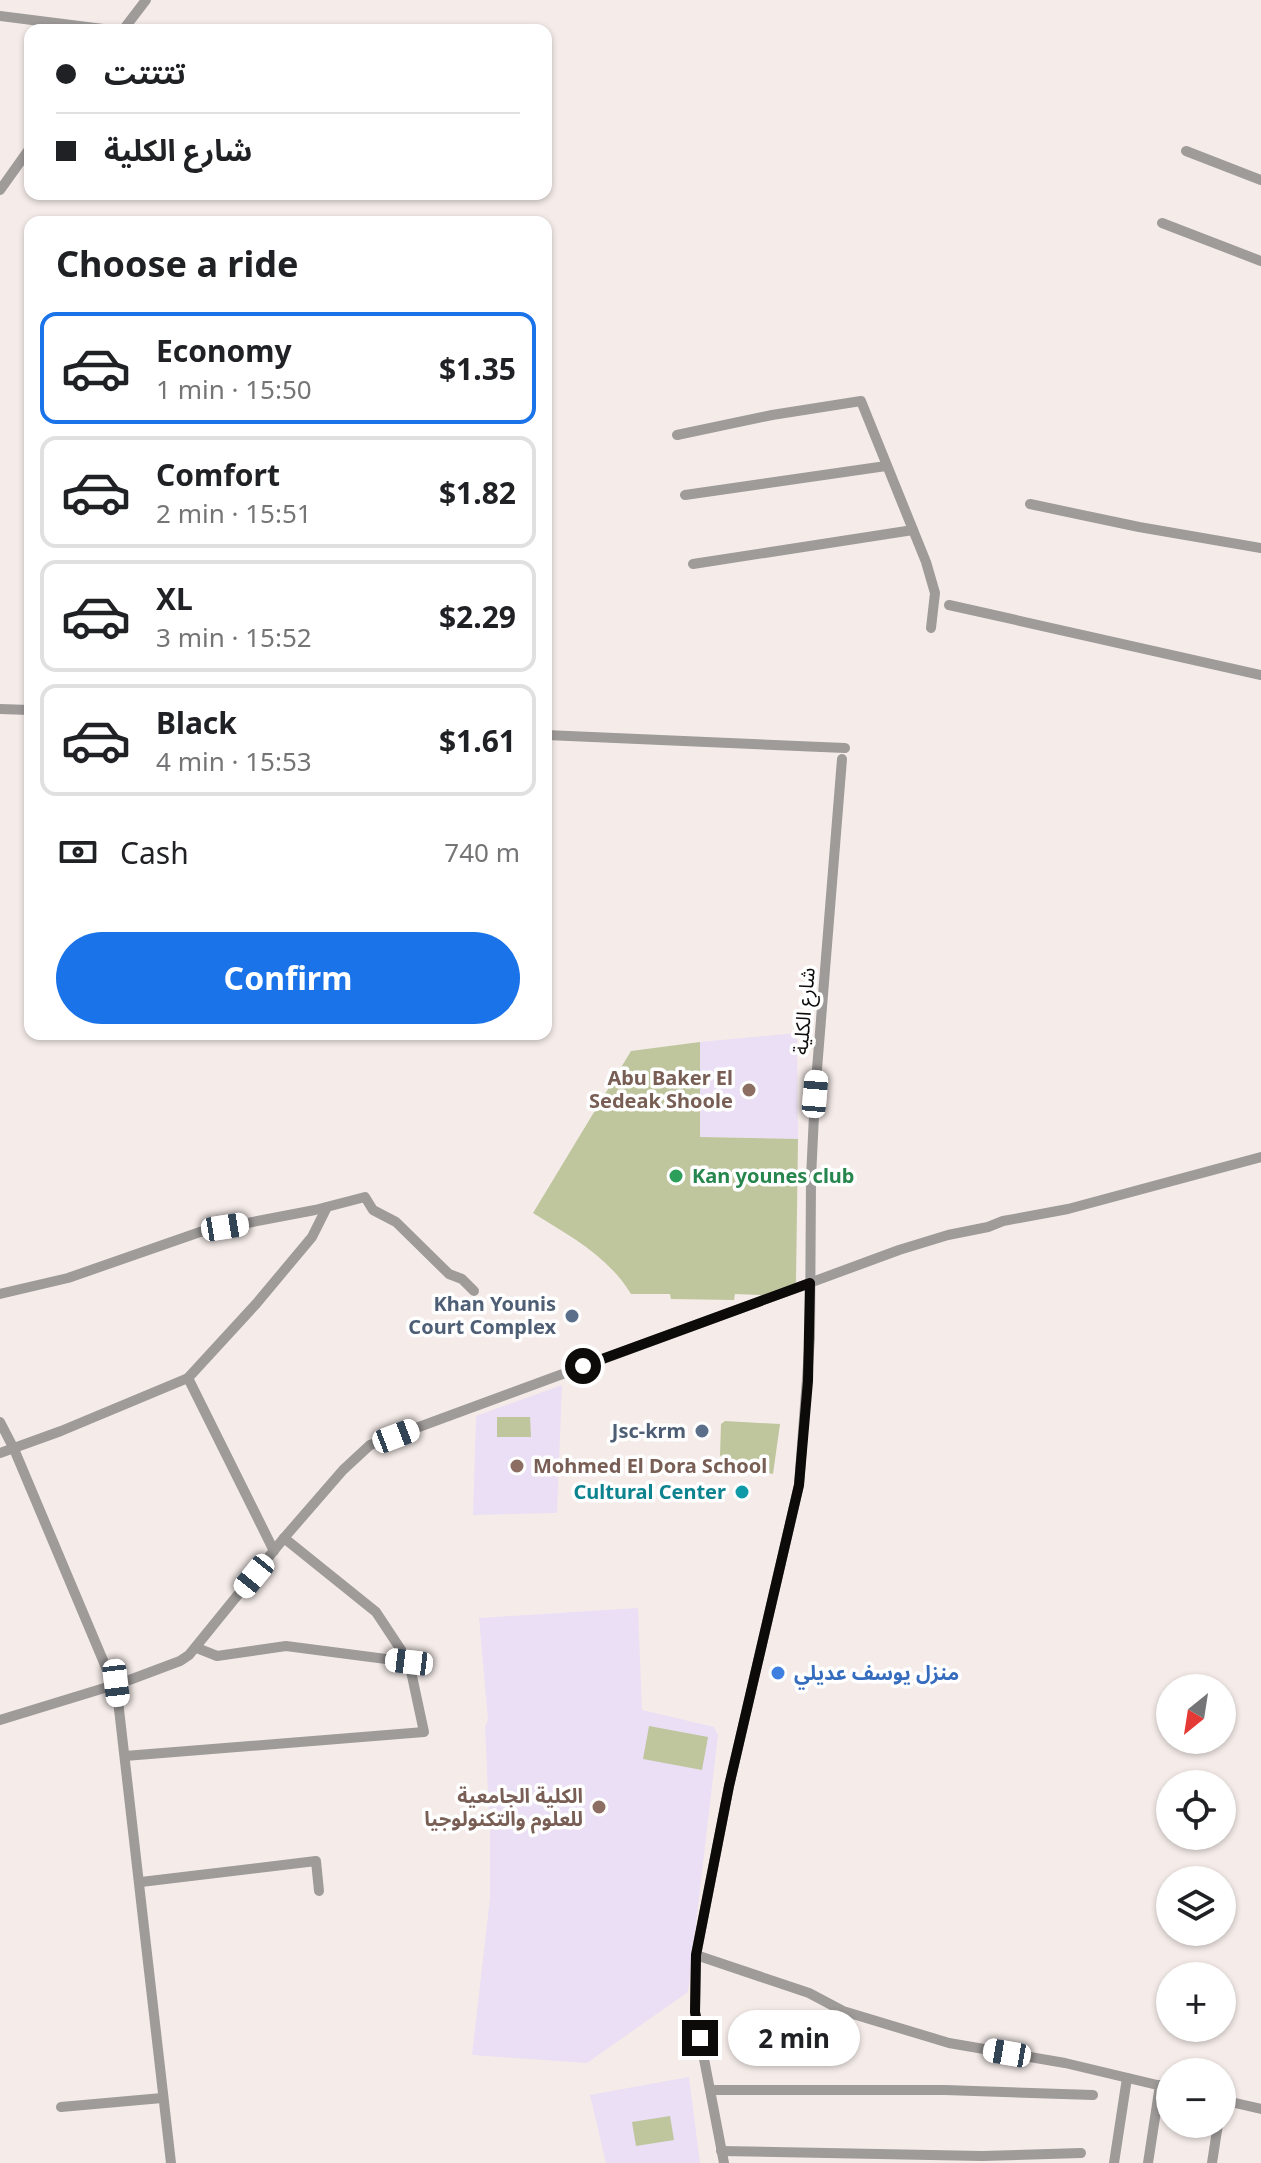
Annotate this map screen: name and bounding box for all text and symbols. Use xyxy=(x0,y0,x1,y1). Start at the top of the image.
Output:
text: تتتتت xyxy=(104,52,186,93)
text: شارع الكلية xyxy=(104,129,252,170)
text: Choose a ride xyxy=(56,239,298,288)
text: Economy xyxy=(156,330,292,371)
icon: car xyxy=(60,332,132,404)
text: $1.35 xyxy=(439,348,516,389)
text: 1 min · 15:50 xyxy=(156,371,312,407)
text: Comfort xyxy=(156,454,280,495)
icon: car xyxy=(60,456,132,528)
text: $1.82 xyxy=(439,472,516,513)
text: 2 min · 15:51 xyxy=(156,495,312,531)
text: XL xyxy=(156,578,193,619)
icon: car xyxy=(60,580,132,652)
text: $2.29 xyxy=(439,596,516,637)
text: 3 min · 15:52 xyxy=(156,619,312,655)
text: Black xyxy=(156,702,237,743)
icon: car xyxy=(60,704,132,776)
text: $1.61 xyxy=(439,720,516,761)
text: 4 min · 15:53 xyxy=(156,743,312,779)
icon: cash xyxy=(56,830,100,874)
text: Cash xyxy=(120,832,189,873)
text: 740 m xyxy=(444,834,520,870)
button: Confirm xyxy=(56,932,520,1024)
street label: شارع الكلية xyxy=(786,966,823,1056)
place label: Abu Baker El Sedeak Shoole xyxy=(589,1064,733,1114)
car xyxy=(801,1069,829,1119)
marker: Abu Baker El Sedeak Shoole xyxy=(740,1081,758,1099)
place label: Kan younes club xyxy=(692,1162,854,1189)
marker: Kan younes club xyxy=(667,1167,685,1185)
car xyxy=(199,1211,251,1243)
place label: Khan Younis Court Complex xyxy=(408,1290,556,1340)
marker: Khan Younis Court Complex xyxy=(563,1307,581,1325)
route start xyxy=(565,1348,601,1384)
car xyxy=(369,1416,423,1456)
place label: Jsc-krm xyxy=(610,1417,686,1444)
marker: Jsc-krm xyxy=(693,1422,711,1440)
place label: Mohmed El Dora School xyxy=(533,1452,767,1479)
marker: Mohmed El Dora School xyxy=(508,1457,526,1475)
place label: Cultural Center xyxy=(574,1478,726,1505)
marker: Cultural Center xyxy=(733,1483,751,1501)
car xyxy=(230,1550,278,1602)
car xyxy=(384,1647,434,1677)
car xyxy=(101,1658,131,1708)
place label: منزل يوسف عديلي xyxy=(794,1659,959,1690)
marker: منزل يوسف عديلي xyxy=(769,1664,787,1682)
north arrow xyxy=(1156,1674,1236,1754)
map controls xyxy=(1156,1674,1236,2138)
button: locate xyxy=(1156,1770,1236,1850)
place label: الكلية الجامعية للعلوم والتكنولوجيا xyxy=(424,1782,583,1834)
marker: الكلية الجامعية للعلوم والتكنولوجيا xyxy=(590,1798,608,1816)
button: layers xyxy=(1156,1866,1236,1946)
button: + xyxy=(1156,1962,1236,2042)
callout: 2 min xyxy=(728,2010,860,2066)
route end xyxy=(682,2020,718,2056)
text: 2 min xyxy=(758,2020,830,2056)
car xyxy=(981,2037,1033,2069)
button: − xyxy=(1156,2058,1236,2138)

